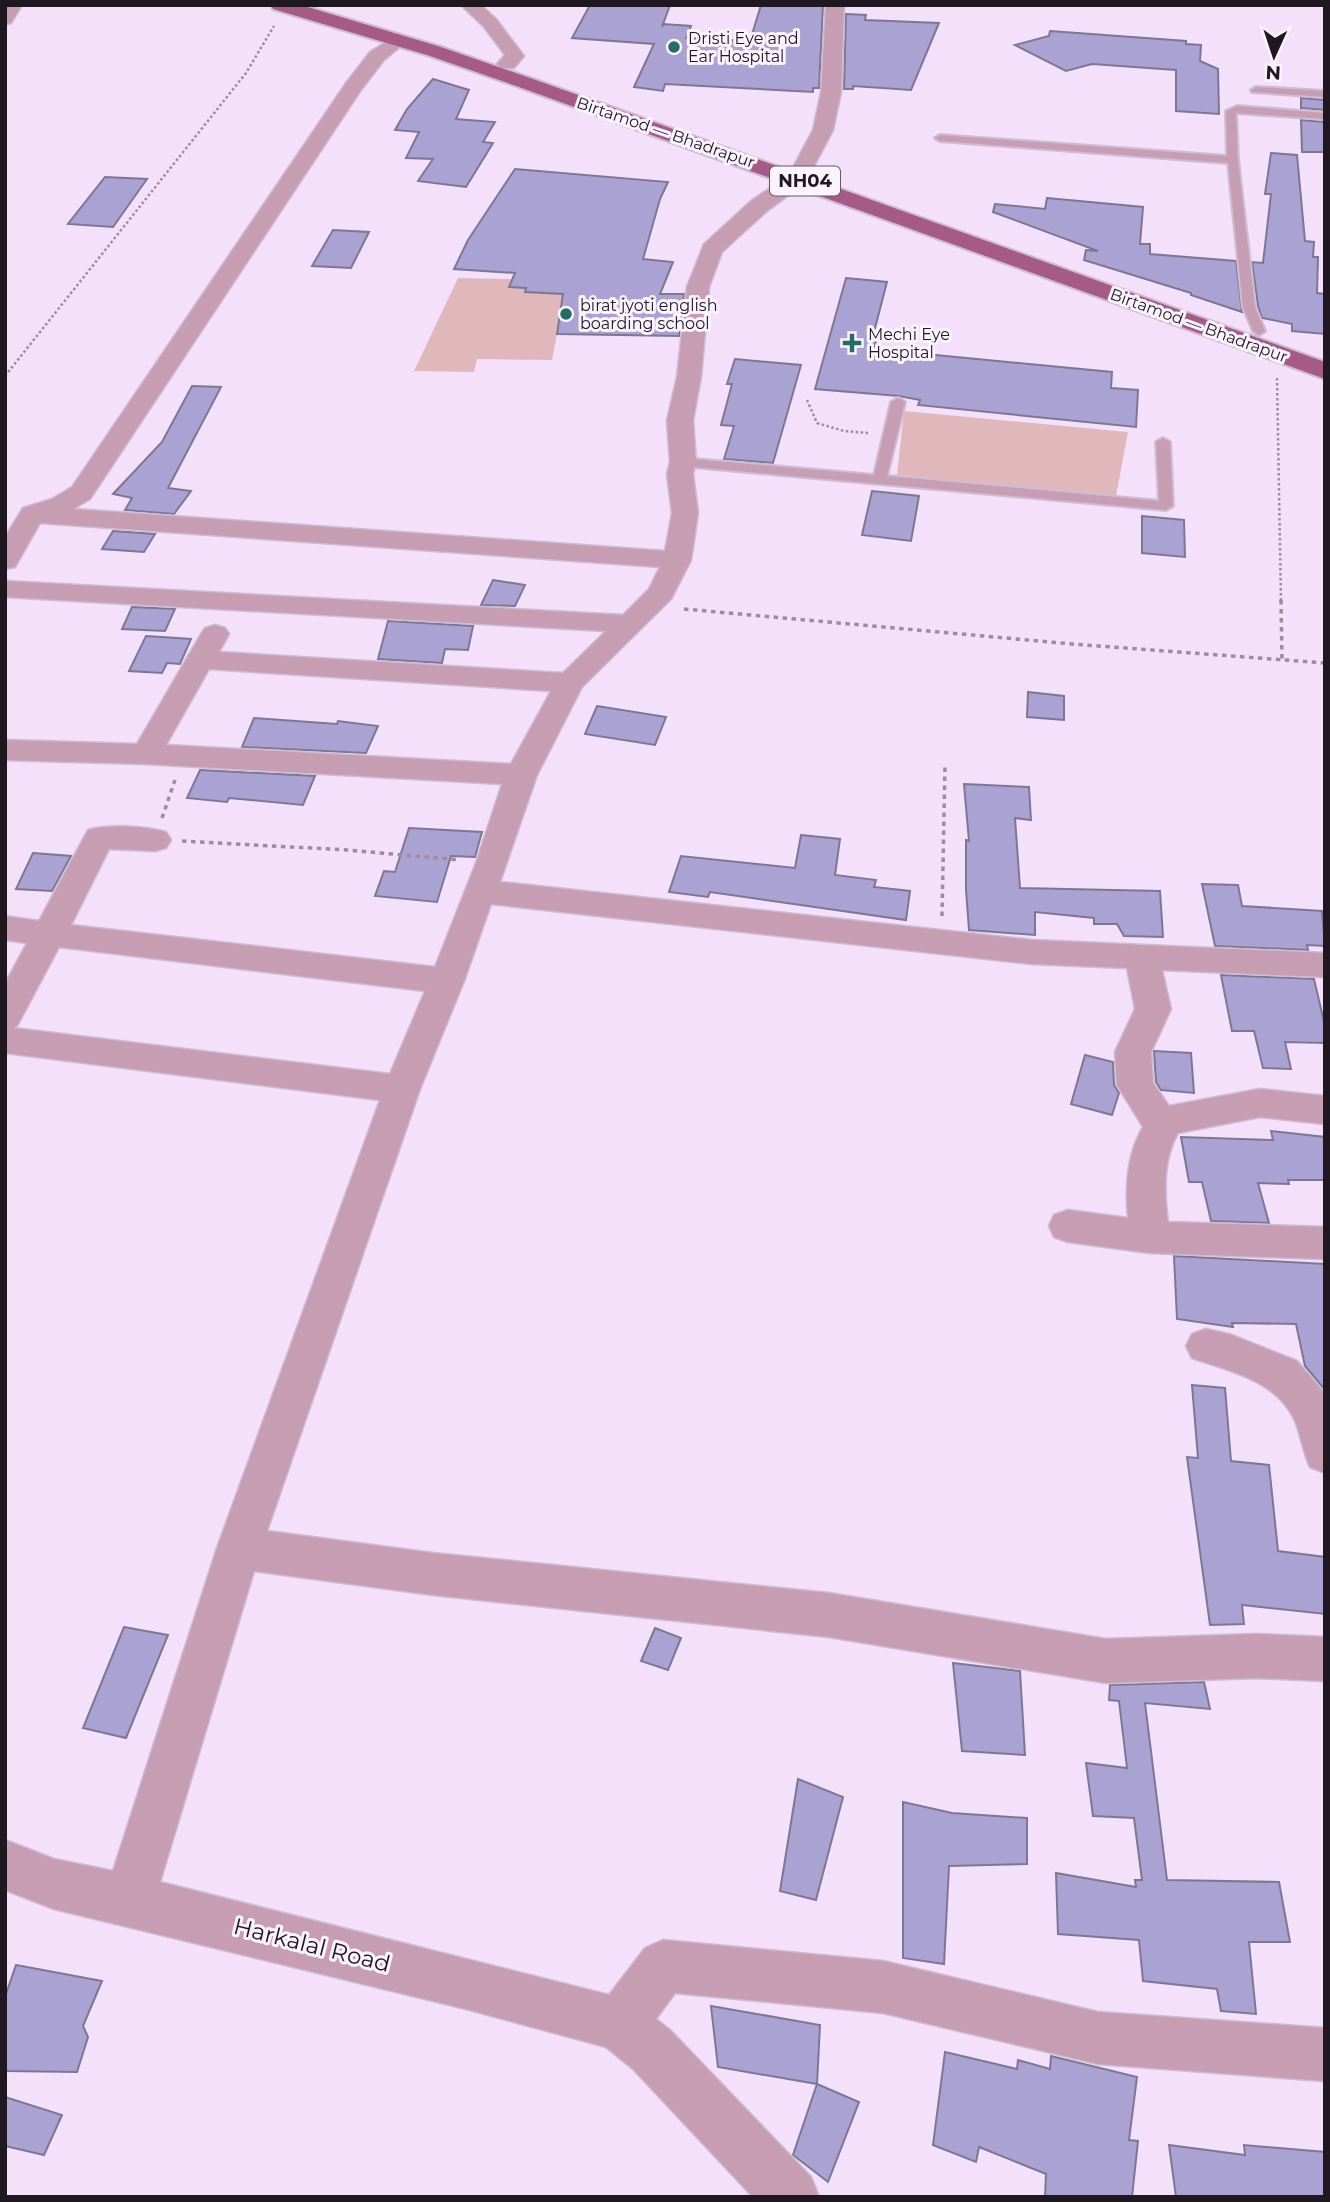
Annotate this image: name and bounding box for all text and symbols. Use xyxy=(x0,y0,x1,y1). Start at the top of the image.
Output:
north arrow xyxy=(1239,21,1309,91)
place label: Dristi Eye and Ear Hospital xyxy=(688,29,799,66)
marker: Dristi Eye and Ear Hospital xyxy=(666,39,682,55)
text: N xyxy=(1265,61,1281,84)
street label: Birtamod — Bhadrapur xyxy=(574,93,757,172)
road number: NH04 xyxy=(770,166,840,196)
street label: Birtamod — Bhadrapur xyxy=(1108,285,1290,366)
place label: birat jyoti english boarding school xyxy=(580,296,718,333)
marker: birat jyoti english boarding school xyxy=(558,306,574,322)
place label: Mechi Eye Hospital xyxy=(868,325,950,362)
marker: Mechi Eye Hospital xyxy=(842,333,862,353)
street label: Harkalal Road xyxy=(231,1912,393,1978)

